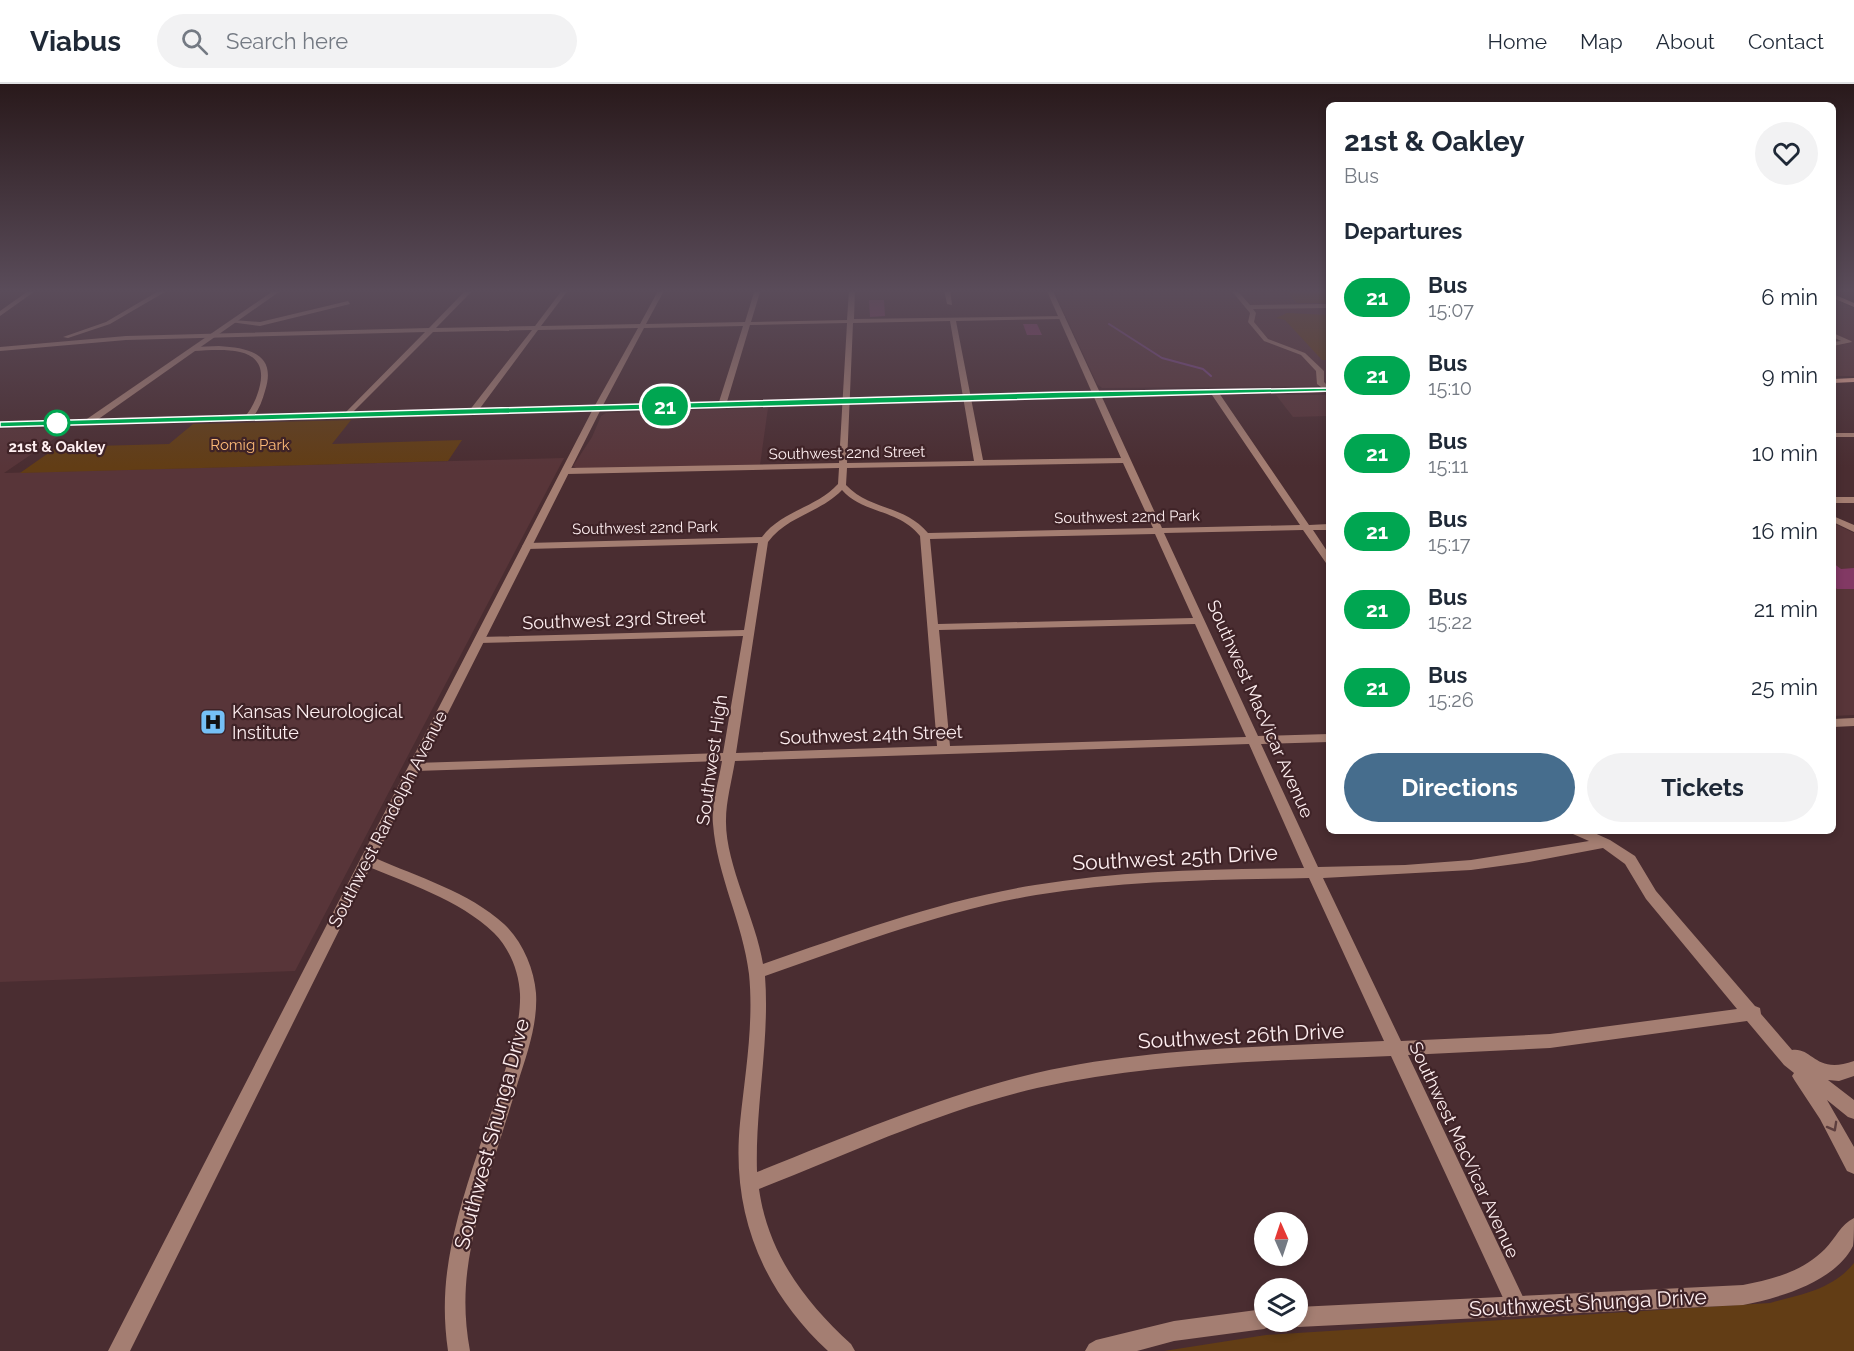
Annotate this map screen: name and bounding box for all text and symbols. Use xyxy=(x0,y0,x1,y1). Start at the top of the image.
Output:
search box xyxy=(157,14,577,68)
text: Viabus xyxy=(30,25,121,58)
icon: search xyxy=(178,25,211,58)
text: Search here xyxy=(226,28,348,54)
text: Home xyxy=(1488,29,1547,54)
text: Map xyxy=(1580,29,1623,54)
text: About xyxy=(1656,29,1715,54)
text: Contact xyxy=(1748,29,1824,54)
button: heart xyxy=(1755,122,1818,185)
text: 21st & Oakley xyxy=(1344,125,1525,158)
text: Bus xyxy=(1344,164,1379,188)
text: Departures xyxy=(1344,218,1462,244)
text: Bus xyxy=(1428,272,1467,298)
text: 6 min xyxy=(1761,284,1818,310)
text: 21 xyxy=(1366,285,1388,310)
text: 15:07 xyxy=(1428,298,1474,322)
text: Bus xyxy=(1428,350,1467,376)
text: 9 min xyxy=(1762,362,1818,388)
text: 21 xyxy=(1366,363,1388,388)
text: 15:10 xyxy=(1428,376,1472,400)
line badge: 21 xyxy=(638,386,692,426)
text: 21 xyxy=(654,394,676,419)
marker: 21st & Oakley xyxy=(44,410,70,436)
text: Bus xyxy=(1428,428,1467,454)
park label: Romig Park xyxy=(210,436,290,454)
place label: 21st & Oakley xyxy=(9,438,106,456)
text: 10 min xyxy=(1752,440,1818,466)
text: 21 xyxy=(1366,441,1388,466)
street label: Southwest 22nd Street xyxy=(769,443,925,463)
text: 15:11 xyxy=(1428,454,1468,478)
text: Bus xyxy=(1428,506,1467,532)
street label: Southwest 22nd Park xyxy=(1054,507,1200,527)
street label: Southwest 22nd Park xyxy=(572,518,718,538)
text: 16 min xyxy=(1752,518,1818,544)
text: 21 xyxy=(1366,519,1388,544)
text: 15:17 xyxy=(1428,532,1470,556)
text: Bus xyxy=(1428,584,1467,610)
text: 21 min xyxy=(1754,596,1818,622)
street label: Southwest MacVicar Avenue xyxy=(1203,597,1318,821)
text: 21 xyxy=(1366,597,1388,622)
street label: Southwest 23rd Street xyxy=(522,606,706,633)
text: 15:22 xyxy=(1428,610,1472,634)
text: Bus xyxy=(1428,662,1467,688)
text: 25 min xyxy=(1751,674,1818,700)
text: 21 xyxy=(1366,675,1388,700)
text: 15:26 xyxy=(1428,688,1474,712)
street label: Southwest High xyxy=(692,693,731,827)
place label: Kansas Neurological Institute xyxy=(232,701,403,743)
hospital icon: Kansas Neurological Institute xyxy=(198,707,228,737)
street label: Southwest Randolph Avenue xyxy=(324,707,452,931)
street label: Southwest 24th Street xyxy=(779,721,963,748)
button: Directions xyxy=(1344,753,1575,822)
button: Tickets xyxy=(1587,753,1818,822)
street label: Southwest 25th Drive xyxy=(1072,840,1278,875)
street label: Southwest Shunga Drive xyxy=(449,1016,534,1252)
street label: Southwest 26th Drive xyxy=(1137,1018,1345,1053)
street label: Southwest MacVicar Avenue xyxy=(1405,1038,1524,1262)
one-way arrow xyxy=(1826,1120,1837,1131)
north arrow xyxy=(1254,1212,1308,1266)
map controls xyxy=(1254,1212,1308,1332)
button: layers xyxy=(1254,1278,1308,1332)
street label: Southwest Shunga Drive xyxy=(1469,1284,1707,1321)

